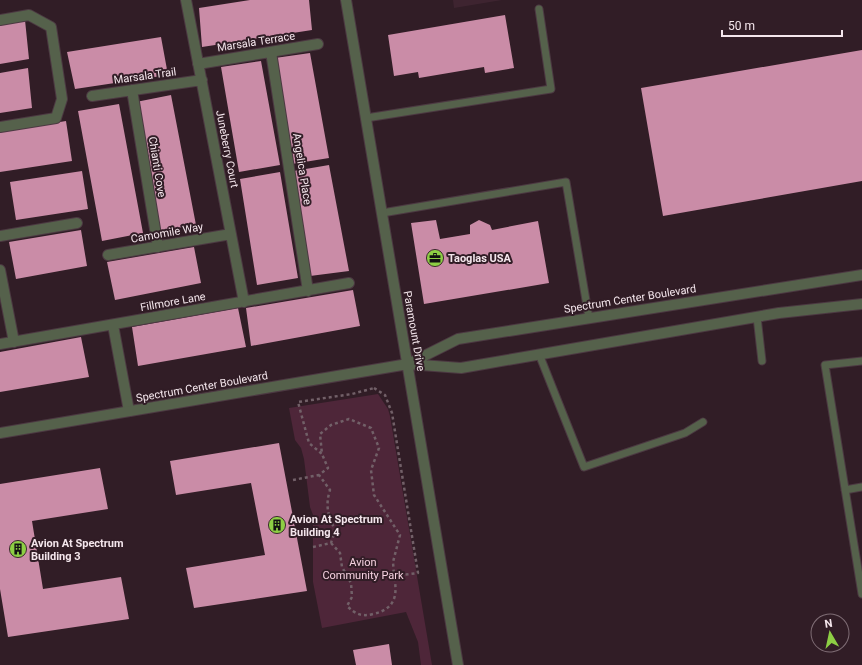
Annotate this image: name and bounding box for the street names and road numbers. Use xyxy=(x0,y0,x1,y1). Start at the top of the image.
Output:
street label: Marsala Terrace xyxy=(216,29,296,55)
street label: Marsala Trail xyxy=(113,65,177,87)
street label: Juneberry Court xyxy=(213,109,241,189)
street label: Angelica Place xyxy=(290,132,314,206)
street label: Chianti Cove xyxy=(146,136,168,198)
street label: Camomile Way xyxy=(130,220,205,246)
street label: Spectrum Center Boulevard xyxy=(563,282,697,316)
street label: Fillmore Lane xyxy=(139,290,207,314)
street label: Paramount Drive xyxy=(401,290,428,372)
street label: Spectrum Center Boulevard xyxy=(135,369,269,405)

